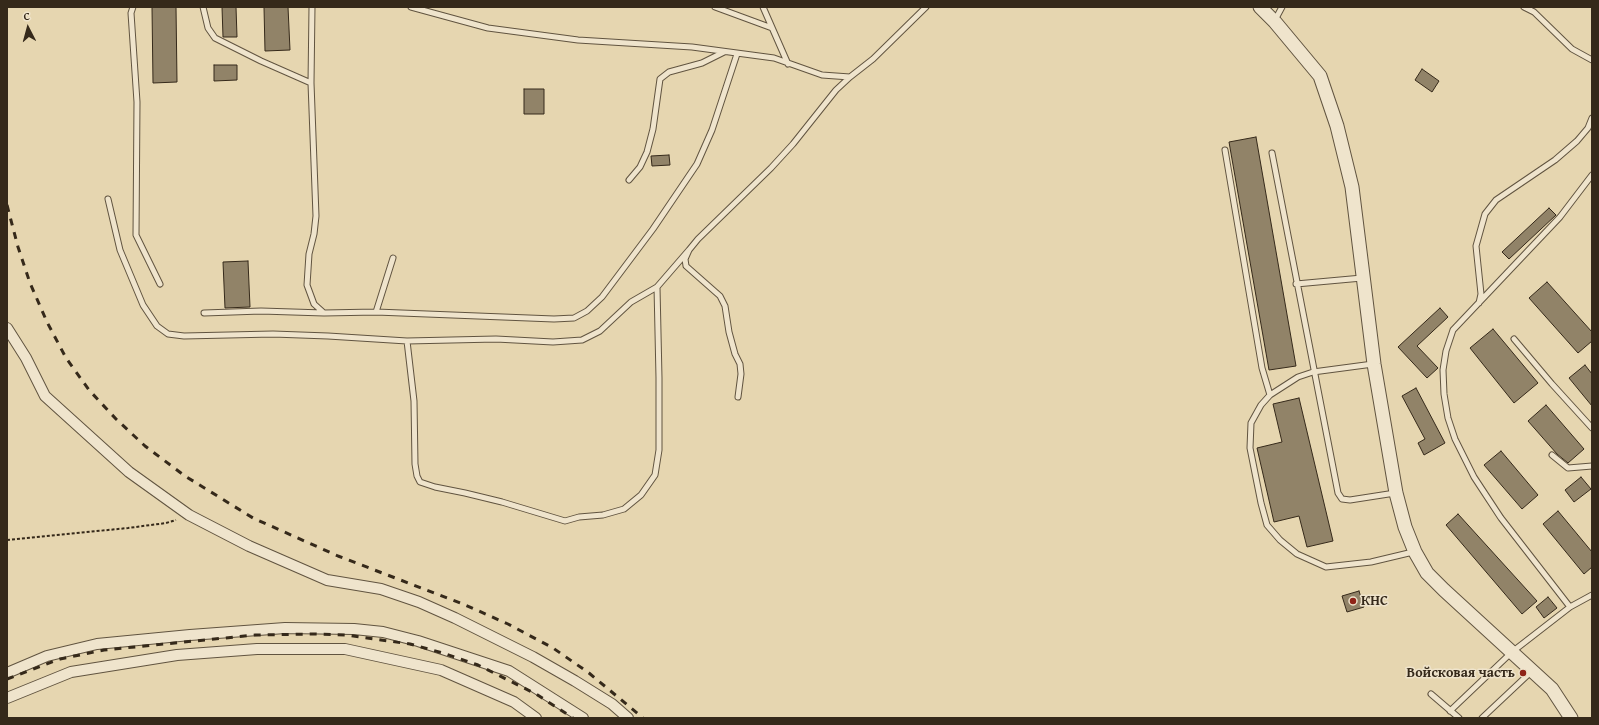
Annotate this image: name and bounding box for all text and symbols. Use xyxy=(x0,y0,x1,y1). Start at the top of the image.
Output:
north arrow xyxy=(8,8,48,48)
text: С xyxy=(23,8,31,24)
place label: КНС xyxy=(1361,593,1388,609)
marker: КНС xyxy=(1348,596,1358,606)
place label: Войсковая часть xyxy=(1407,665,1515,681)
marker: Войсковая часть xyxy=(1518,668,1528,678)

